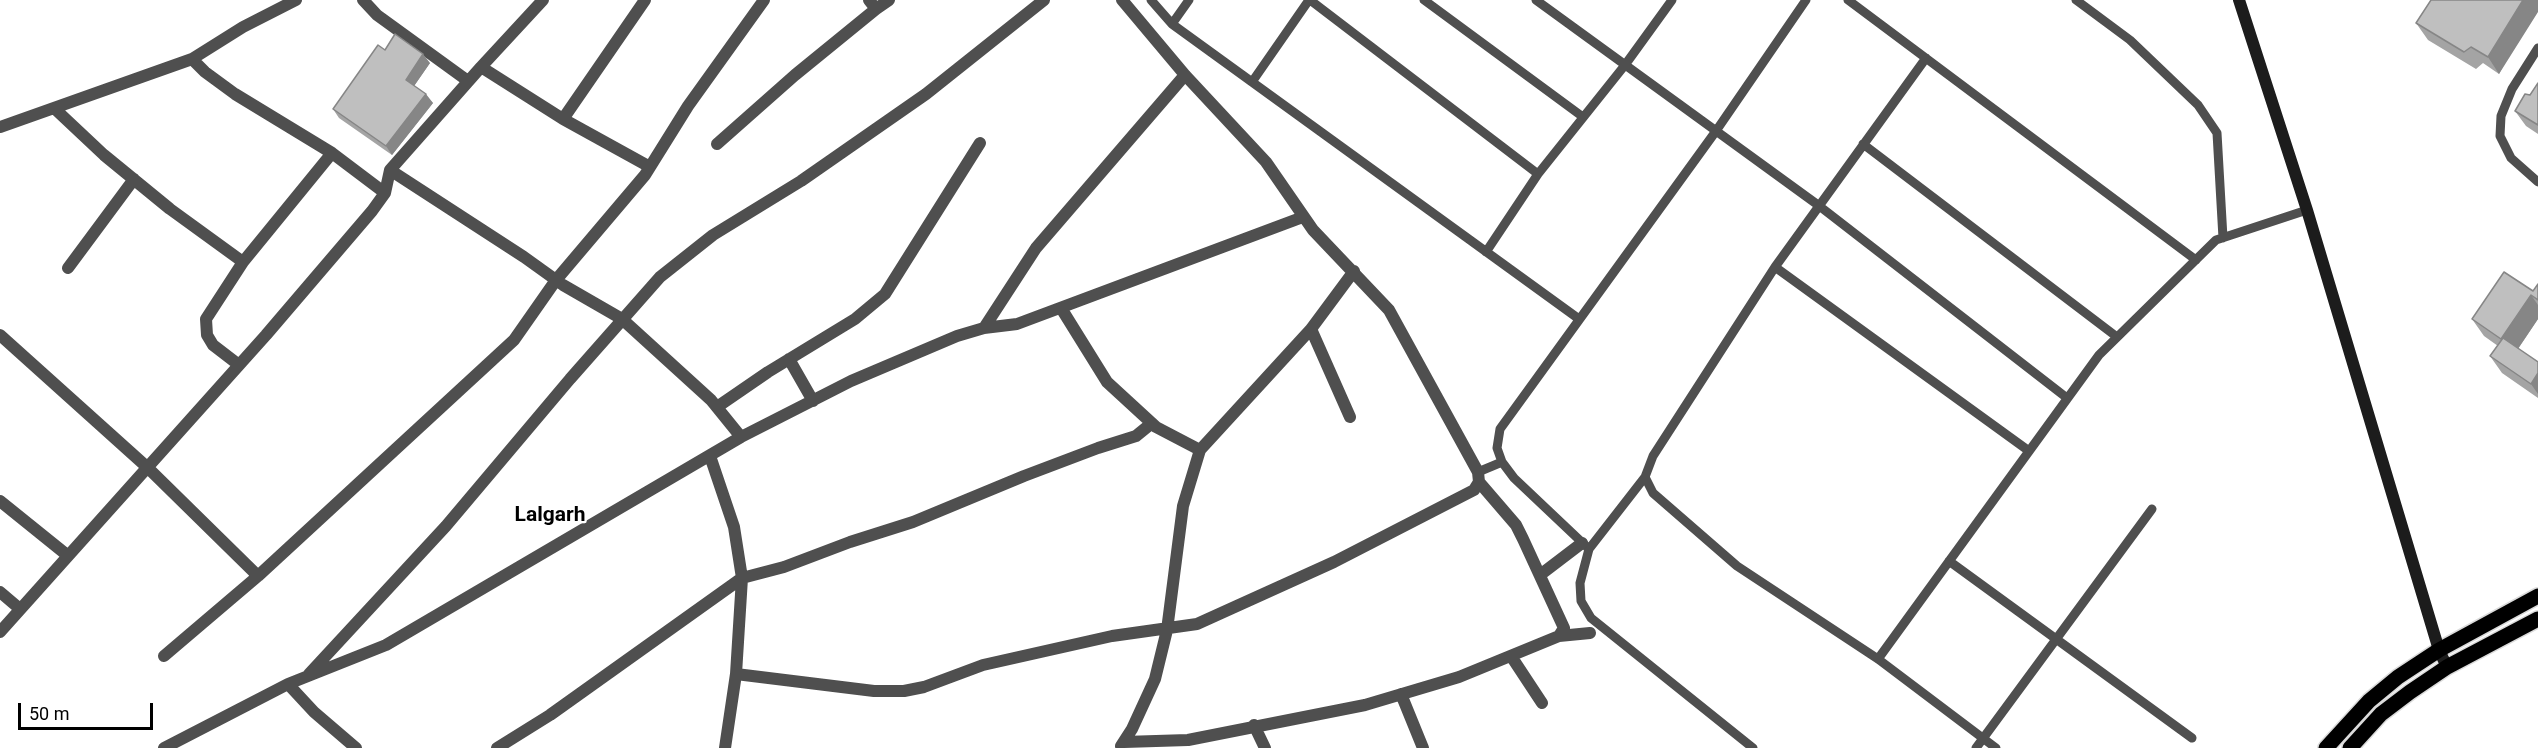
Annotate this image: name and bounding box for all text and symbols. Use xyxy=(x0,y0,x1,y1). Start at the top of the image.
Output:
district label: Lalgarh xyxy=(515,503,585,529)
scale bar xyxy=(21,691,156,729)
text: 50 m xyxy=(29,703,69,724)

